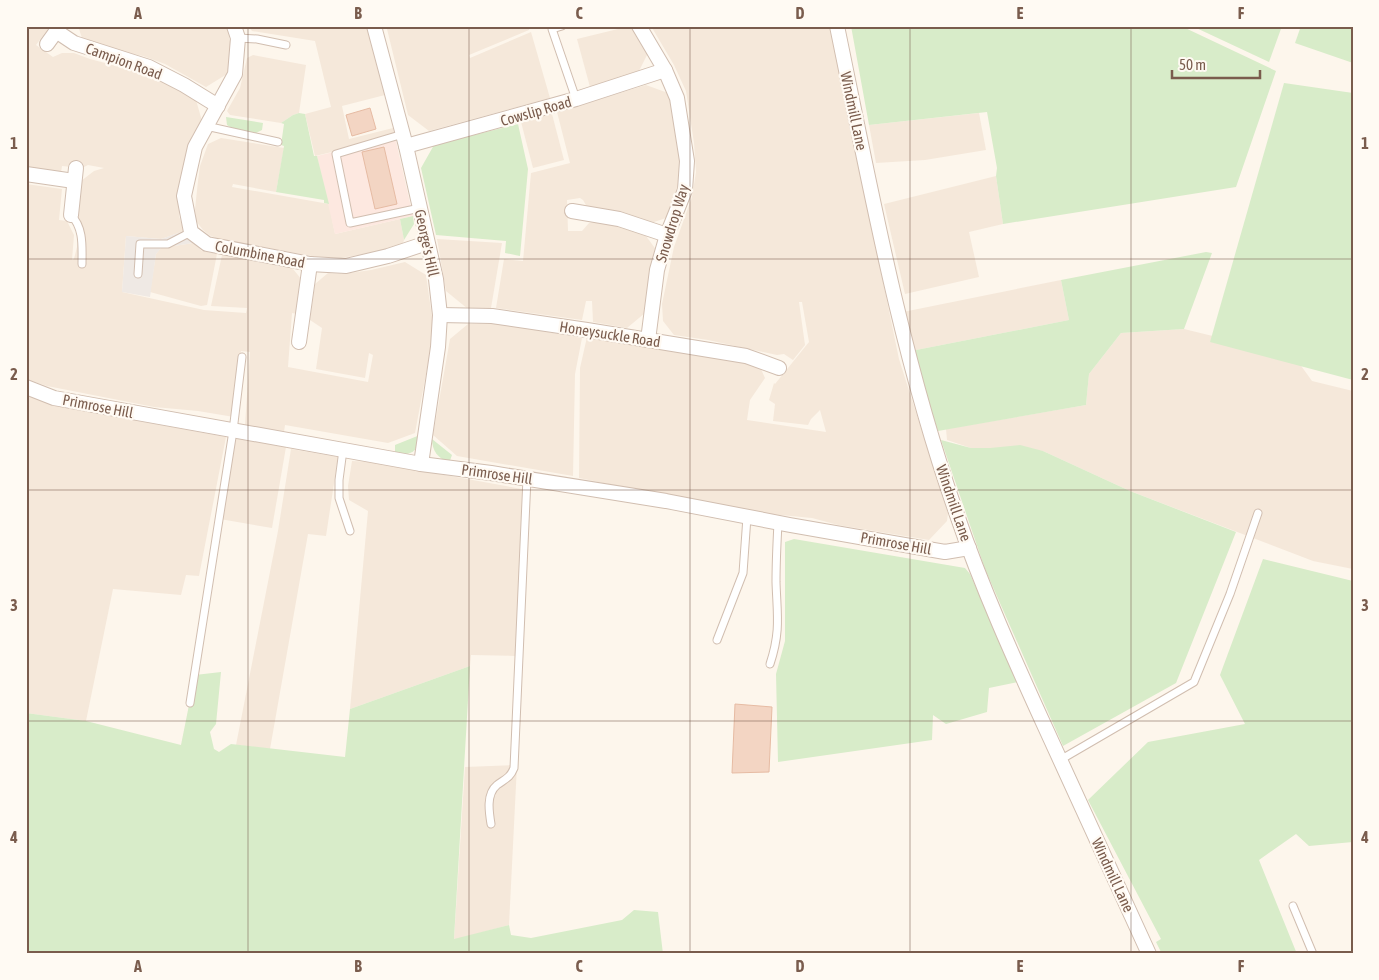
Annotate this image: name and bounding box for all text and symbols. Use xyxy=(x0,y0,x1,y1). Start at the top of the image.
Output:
text: A xyxy=(133,4,142,22)
text: B xyxy=(354,4,362,22)
text: C xyxy=(575,4,583,22)
text: D xyxy=(796,4,805,22)
text: E xyxy=(1017,4,1024,22)
text: F xyxy=(1238,4,1245,22)
street label: Campion Road xyxy=(83,39,165,83)
scale bar xyxy=(1172,48,1259,80)
text: 50 m xyxy=(1179,56,1206,73)
street label: Windmill Lane xyxy=(837,70,871,152)
street label: Cowslip Road xyxy=(499,93,573,129)
text: 1 xyxy=(10,134,18,152)
text: 1 xyxy=(1361,134,1369,152)
street label: Snowdrop Way xyxy=(652,182,692,264)
street label: George's Hill xyxy=(412,208,442,278)
street label: Columbine Road xyxy=(214,237,306,271)
street label: Honeysuckle Road xyxy=(558,318,662,350)
text: 2 xyxy=(10,365,18,383)
text: 2 xyxy=(1361,365,1369,383)
street label: Primrose Hill xyxy=(61,391,135,421)
street label: Primrose Hill xyxy=(460,461,534,487)
street label: Windmill Lane xyxy=(933,462,975,544)
street label: Primrose Hill xyxy=(859,528,933,558)
text: 3 xyxy=(10,596,18,614)
text: 3 xyxy=(1361,596,1369,614)
text: 4 xyxy=(9,828,18,846)
text: 4 xyxy=(1360,828,1369,846)
street label: Windmill Lane xyxy=(1088,835,1138,915)
text: A xyxy=(133,957,142,975)
text: B xyxy=(354,957,362,975)
text: C xyxy=(575,957,583,975)
text: D xyxy=(796,957,805,975)
text: E xyxy=(1017,957,1024,975)
text: F xyxy=(1238,957,1245,975)

